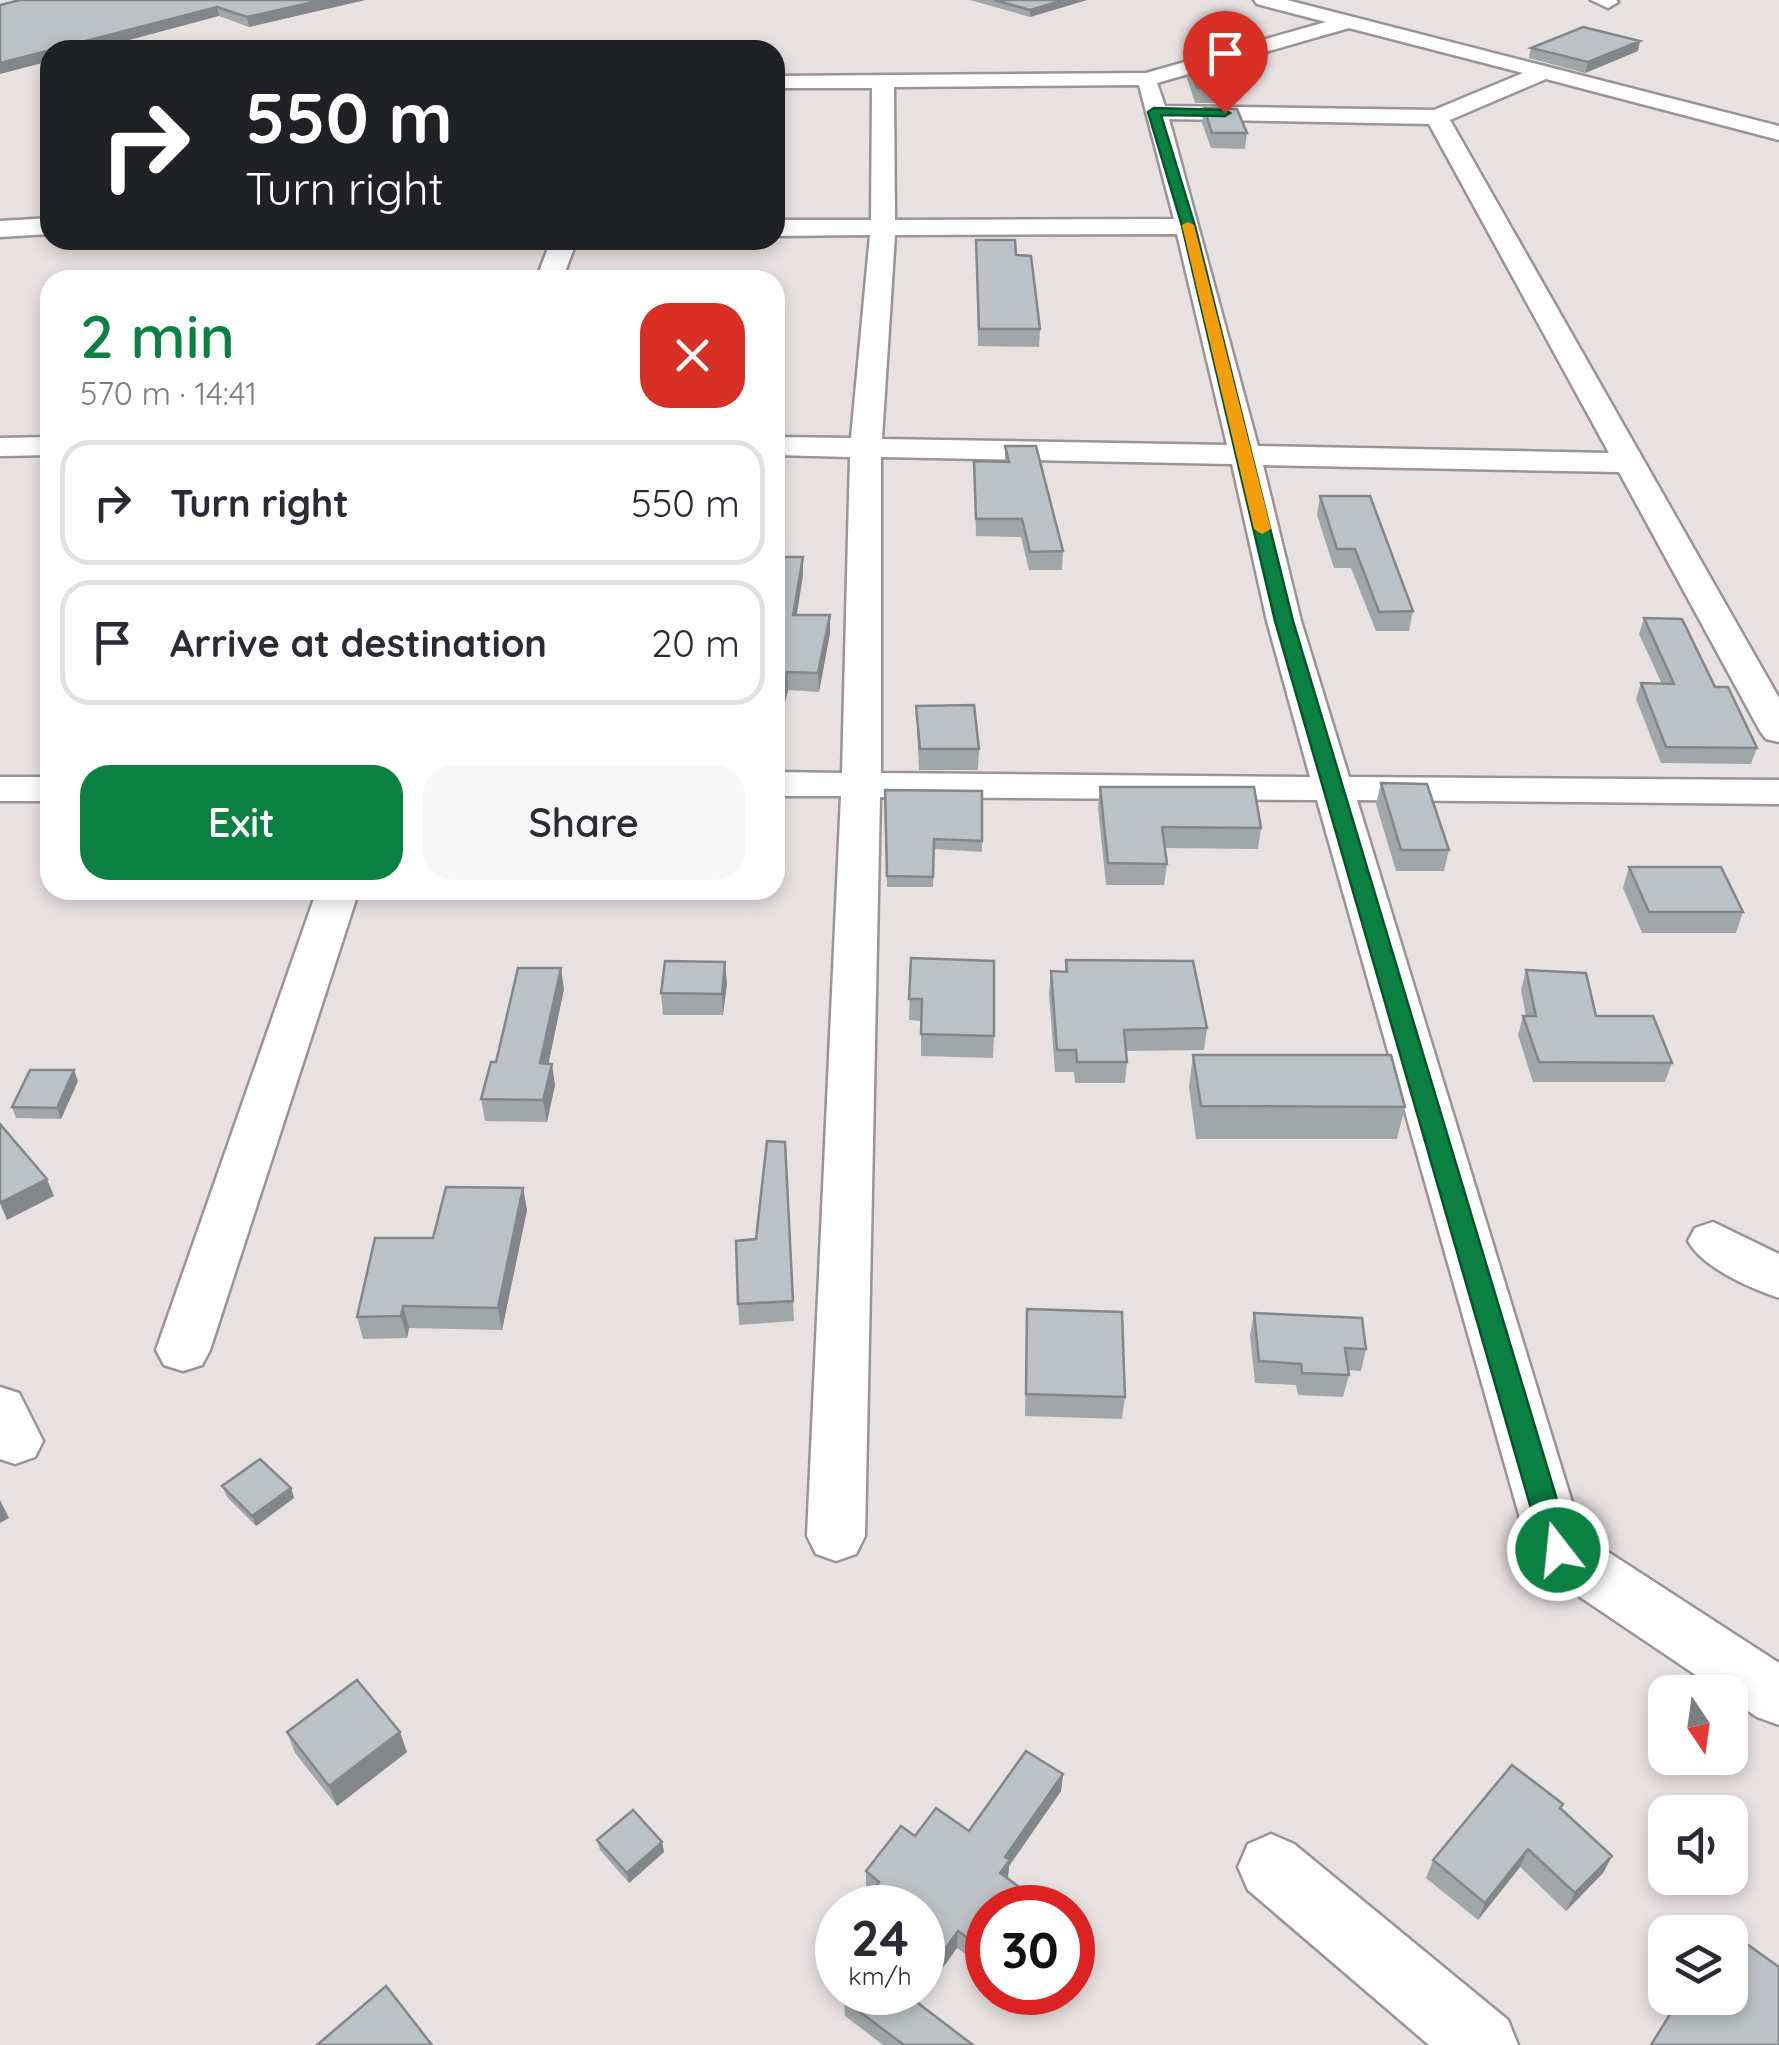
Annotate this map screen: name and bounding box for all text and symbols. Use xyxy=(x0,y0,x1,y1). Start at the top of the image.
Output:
pin xyxy=(1183,11,1268,114)
icon: arrive xyxy=(1198,26,1253,81)
text: 550 m xyxy=(245,73,453,161)
icon: right xyxy=(80,80,210,210)
text: Turn right xyxy=(245,160,444,216)
text: 2 min xyxy=(80,298,235,373)
button: close xyxy=(640,303,745,408)
text: 570 m · 14:41 xyxy=(80,373,257,413)
icon: right xyxy=(85,475,140,530)
text: Turn right xyxy=(170,479,349,527)
text: 550 m xyxy=(631,479,740,527)
icon: arrive xyxy=(85,615,140,670)
text: Arrive at destination xyxy=(170,619,547,667)
text: 20 m xyxy=(651,619,740,667)
button: Exit xyxy=(80,765,403,880)
button: Share xyxy=(423,765,745,880)
position arrow xyxy=(1506,1498,1610,1602)
north arrow xyxy=(1648,1675,1748,1775)
map controls xyxy=(1648,1675,1748,2015)
button: sound xyxy=(1648,1795,1748,1895)
speed limit sign: 30 xyxy=(965,1885,1095,2015)
text: 24 xyxy=(851,1906,909,1969)
button: layers xyxy=(1648,1915,1748,2015)
text: km/h xyxy=(848,1960,912,1991)

